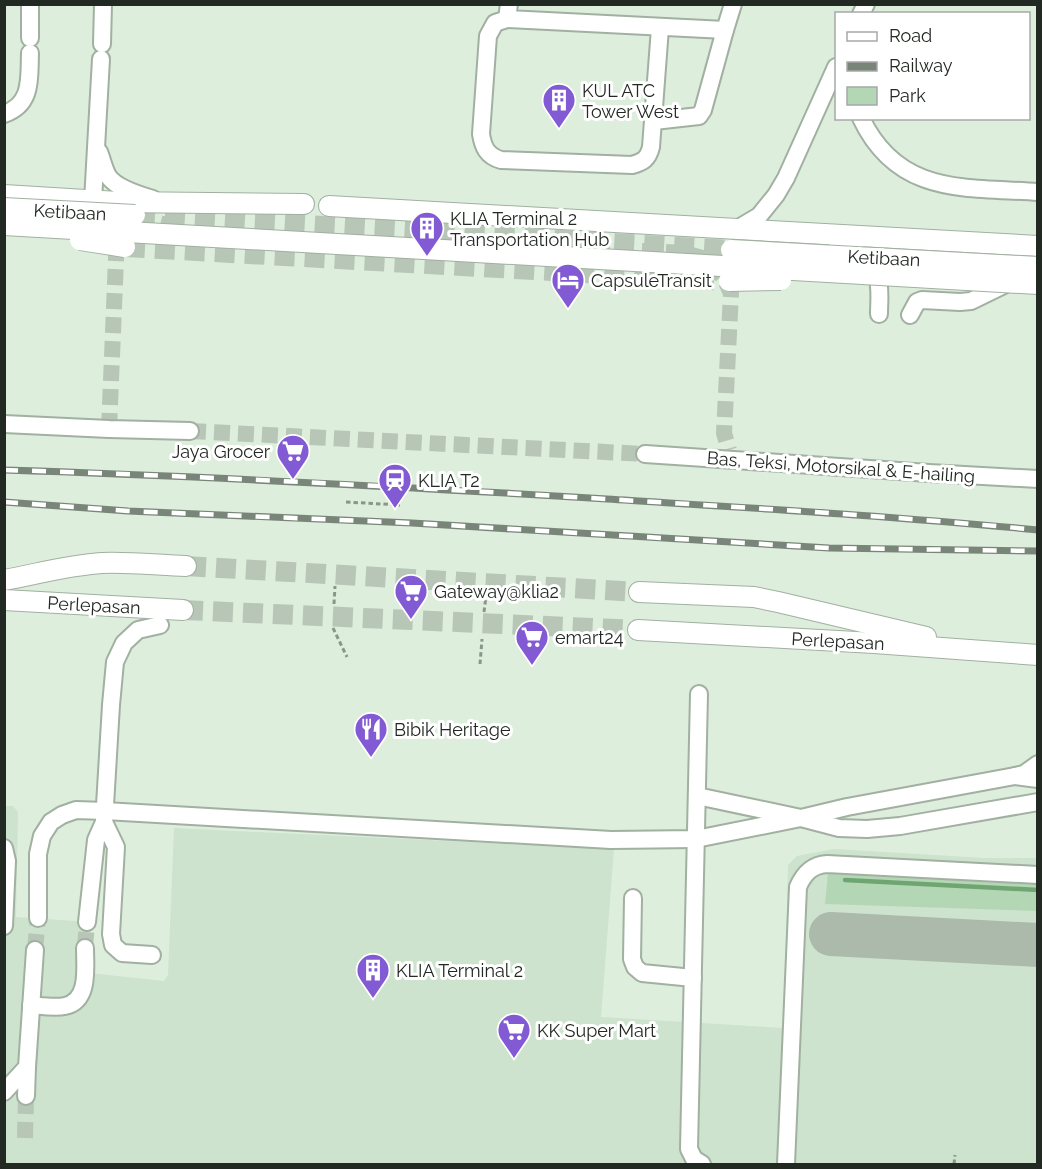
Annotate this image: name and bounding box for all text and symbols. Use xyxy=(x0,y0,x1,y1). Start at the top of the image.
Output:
legend xyxy=(835,12,1030,120)
text: Road xyxy=(889,25,932,46)
text: Railway xyxy=(889,55,953,76)
place label: KUL ATC Tower West xyxy=(582,80,679,122)
building icon: KUL ATC Tower West xyxy=(541,82,577,129)
text: Park xyxy=(889,85,926,106)
street label: Ketibaan xyxy=(33,200,107,224)
place label: KLIA Terminal 2 Transportation Hub xyxy=(450,208,609,250)
building icon: KLIA Terminal 2 Transportation Hub xyxy=(409,210,445,257)
street label: Ketibaan xyxy=(847,246,921,270)
hotel icon: CapsuleTransit xyxy=(550,262,586,309)
place label: CapsuleTransit xyxy=(591,270,712,291)
supermarket icon: Jaya Grocer xyxy=(275,433,311,480)
place label: Jaya Grocer xyxy=(172,441,271,462)
street label: Bas, Teksi, Motorsikal & E-hailing xyxy=(706,447,976,487)
station icon: KLIA T2 xyxy=(377,462,413,509)
place label: KLIA T2 xyxy=(418,470,480,491)
supermarket icon: Gateway@klia2 xyxy=(393,573,429,620)
place label: Gateway@klia2 xyxy=(434,581,559,602)
street label: Perlepasan xyxy=(47,592,141,618)
supermarket icon: emart24 xyxy=(514,619,550,666)
place label: emart24 xyxy=(555,627,624,648)
street label: Perlepasan xyxy=(791,628,885,654)
restaurant icon: Bibik Heritage xyxy=(353,711,389,758)
place label: Bibik Heritage xyxy=(394,719,511,740)
building icon: KLIA Terminal 2 xyxy=(355,952,391,999)
place label: KLIA Terminal 2 xyxy=(396,960,523,981)
supermarket icon: KK Super Mart xyxy=(496,1012,532,1059)
place label: KK Super Mart xyxy=(537,1020,656,1041)

